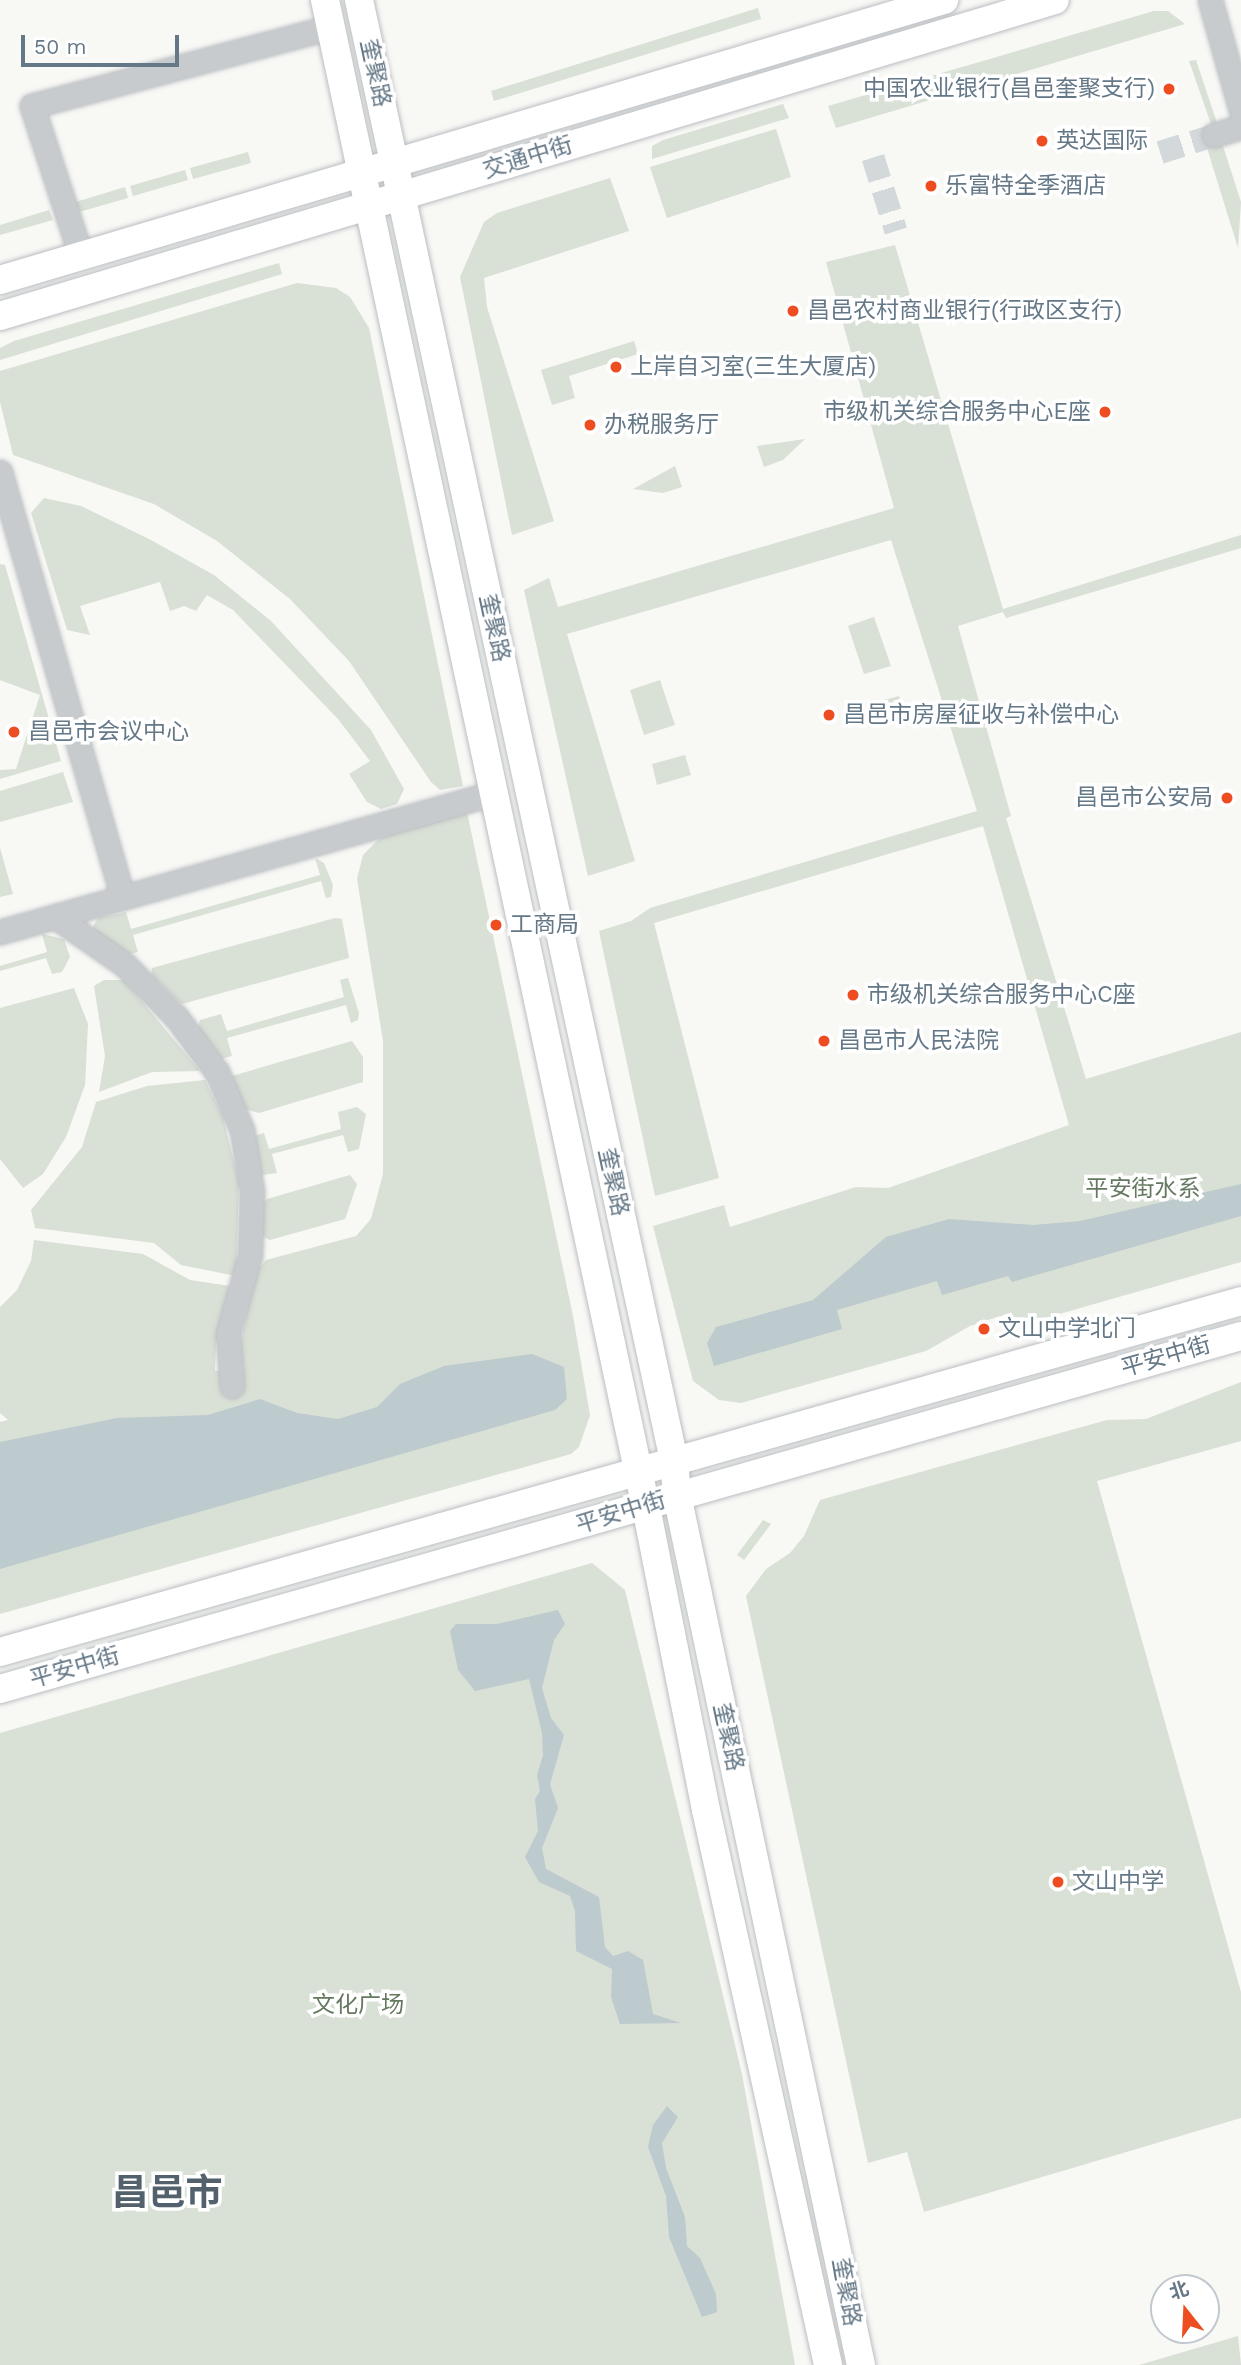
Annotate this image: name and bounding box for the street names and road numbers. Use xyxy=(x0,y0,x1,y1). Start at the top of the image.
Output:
street label: 奎聚路 xyxy=(354,36,396,110)
street label: 交通中街 xyxy=(480,131,576,185)
street label: 奎聚路 xyxy=(473,591,515,665)
street label: 奎聚路 xyxy=(592,1145,634,1219)
street label: 平安中街 xyxy=(1118,1331,1214,1383)
street label: 平安中街 xyxy=(573,1486,669,1540)
street label: 平安中街 xyxy=(27,1642,123,1694)
street label: 奎聚路 xyxy=(707,1700,749,1774)
street label: 奎聚路 xyxy=(826,2256,866,2328)

